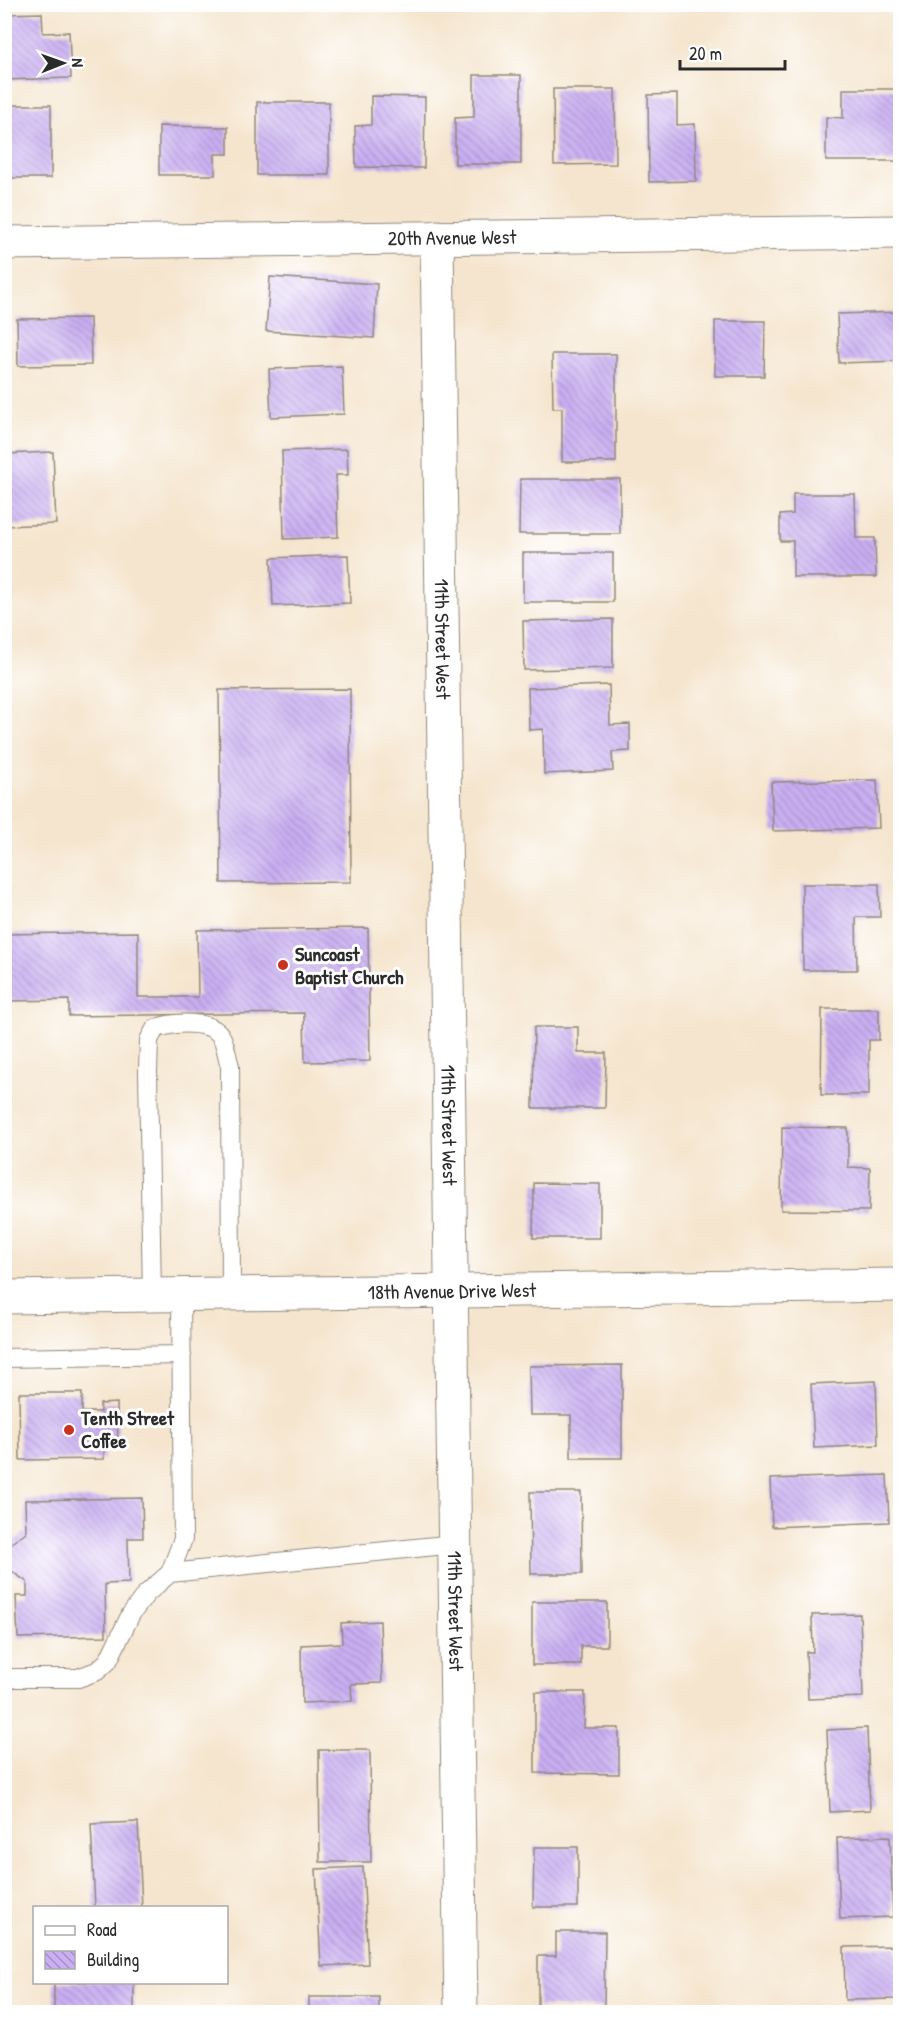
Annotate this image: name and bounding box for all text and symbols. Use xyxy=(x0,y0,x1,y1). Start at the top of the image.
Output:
north arrow xyxy=(33,33,93,93)
scale bar xyxy=(680,33,785,71)
text: 20 m xyxy=(689,41,722,66)
text: N xyxy=(67,58,89,68)
street label: 20th Avenue West xyxy=(388,223,517,251)
street label: 11th Street West xyxy=(429,579,457,701)
place label: Suncoast Baptist Church xyxy=(295,940,404,991)
marker: Suncoast Baptist Church xyxy=(276,958,290,972)
street label: 11th Street West xyxy=(435,1064,464,1186)
street label: 18th Avenue Drive West xyxy=(368,1276,537,1305)
place label: Tenth Street Coffee xyxy=(80,1404,175,1454)
marker: Tenth Street Coffee xyxy=(62,1423,76,1437)
street label: 11th Street West xyxy=(442,1550,470,1672)
legend xyxy=(33,1906,228,1984)
text: Road xyxy=(87,1917,117,1942)
text: Building xyxy=(87,1947,139,1972)

